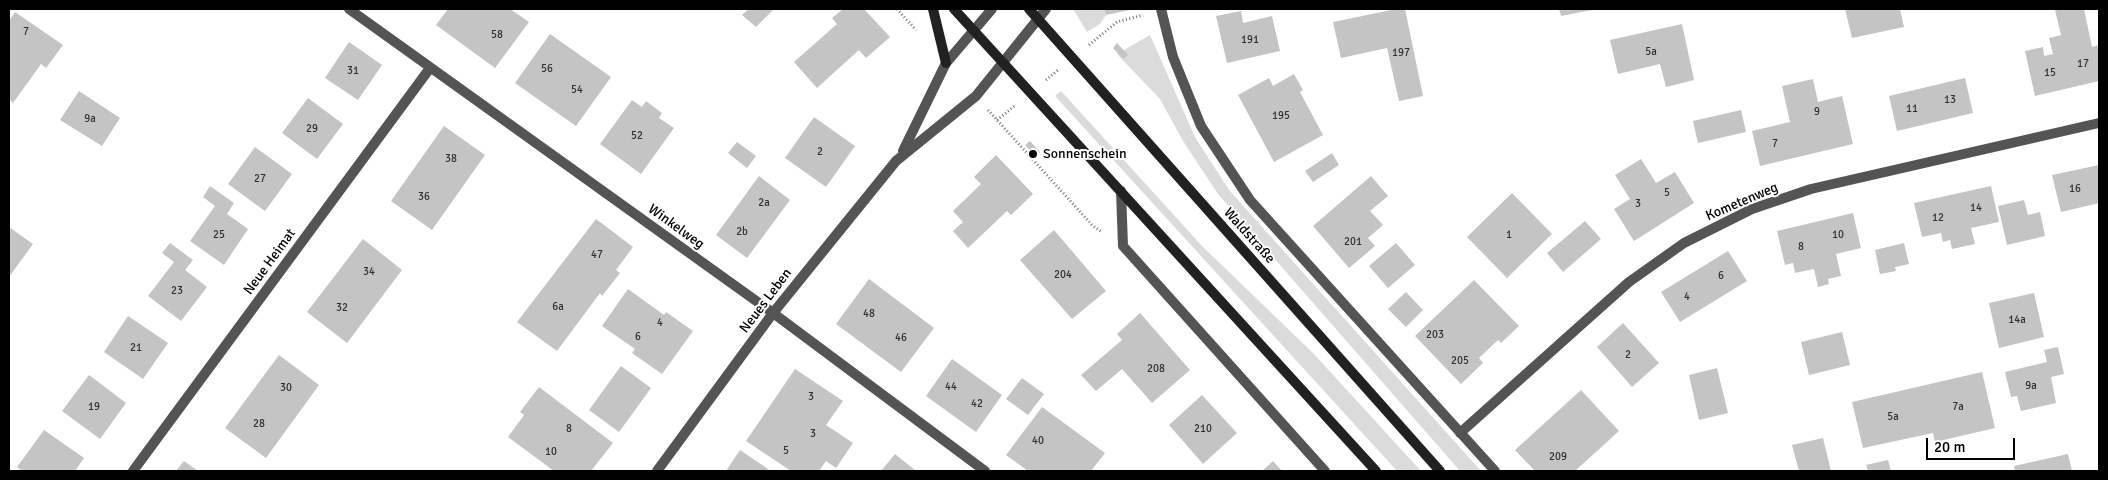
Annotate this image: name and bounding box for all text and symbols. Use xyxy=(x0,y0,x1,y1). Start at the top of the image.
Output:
house number: 7 xyxy=(23,25,29,39)
house number: 58 xyxy=(491,28,503,42)
house number: 191 xyxy=(1241,33,1259,47)
house number: 5a xyxy=(1645,45,1657,59)
house number: 197 xyxy=(1392,46,1410,60)
house number: 17 xyxy=(2077,57,2089,71)
house number: 56 xyxy=(541,62,553,76)
house number: 31 xyxy=(347,64,359,78)
house number: 15 xyxy=(2044,66,2056,80)
house number: 54 xyxy=(571,83,583,97)
house number: 13 xyxy=(1944,93,1956,107)
house number: 11 xyxy=(1906,102,1918,116)
house number: 9 xyxy=(1814,105,1820,119)
house number: 195 xyxy=(1272,109,1290,123)
house number: 9a xyxy=(84,112,96,126)
house number: 29 xyxy=(306,122,318,136)
house number: 52 xyxy=(631,129,643,143)
house number: 7 xyxy=(1772,137,1778,151)
house number: 2 xyxy=(817,145,823,159)
place label: Sonnenschein xyxy=(1043,146,1127,162)
marker: Sonnenschein xyxy=(1027,148,1039,160)
house number: 38 xyxy=(445,152,457,166)
house number: 27 xyxy=(254,172,266,186)
street label: Kometenweg xyxy=(1703,179,1781,225)
house number: 16 xyxy=(2069,182,2081,196)
house number: 5 xyxy=(1664,186,1670,200)
house number: 36 xyxy=(418,190,430,204)
house number: 2a xyxy=(758,196,770,210)
house number: 3 xyxy=(1635,197,1641,211)
street label: Winkelweg xyxy=(645,201,707,253)
house number: 14 xyxy=(1970,201,1982,215)
street label: Waldstraße xyxy=(1220,205,1278,267)
house number: 12 xyxy=(1932,211,1944,225)
house number: 2b xyxy=(736,225,748,239)
street label: Neue Heimat xyxy=(240,226,300,298)
house number: 25 xyxy=(213,228,225,242)
house number: 1 xyxy=(1506,228,1512,242)
house number: 10 xyxy=(1832,228,1844,242)
house number: 201 xyxy=(1344,235,1362,249)
house number: 8 xyxy=(1798,240,1804,254)
house number: 47 xyxy=(591,248,603,262)
house number: 34 xyxy=(363,265,375,279)
street label: Neues Leben xyxy=(736,265,796,337)
house number: 204 xyxy=(1054,268,1072,282)
house number: 6 xyxy=(1718,269,1724,283)
house number: 23 xyxy=(171,284,183,298)
house number: 4 xyxy=(1684,290,1690,304)
house number: 6a xyxy=(552,300,564,314)
house number: 32 xyxy=(336,301,348,315)
house number: 48 xyxy=(863,307,875,321)
house number: 14a xyxy=(2008,313,2026,327)
house number: 4 xyxy=(657,316,663,330)
house number: 203 xyxy=(1426,328,1444,342)
house number: 6 xyxy=(635,330,641,344)
house number: 46 xyxy=(895,331,907,345)
house number: 21 xyxy=(130,341,142,355)
house number: 2 xyxy=(1625,348,1631,362)
house number: 205 xyxy=(1451,354,1469,368)
house number: 208 xyxy=(1147,362,1165,376)
house number: 9a xyxy=(2025,379,2037,393)
house number: 44 xyxy=(945,380,957,394)
house number: 30 xyxy=(280,381,292,395)
house number: 3 xyxy=(808,390,814,404)
house number: 42 xyxy=(971,397,983,411)
house number: 19 xyxy=(88,400,100,414)
house number: 7a xyxy=(1952,400,1964,414)
house number: 5a xyxy=(1887,410,1899,424)
house number: 28 xyxy=(253,417,265,431)
house number: 8 xyxy=(566,422,572,436)
house number: 210 xyxy=(1194,422,1212,436)
house number: 3 xyxy=(810,427,816,441)
scale bar xyxy=(1928,428,2017,460)
house number: 40 xyxy=(1032,434,1044,448)
text: 20 m xyxy=(1934,438,1965,456)
house number: 5 xyxy=(783,444,789,458)
house number: 10 xyxy=(545,445,557,459)
house number: 209 xyxy=(1549,450,1567,464)

